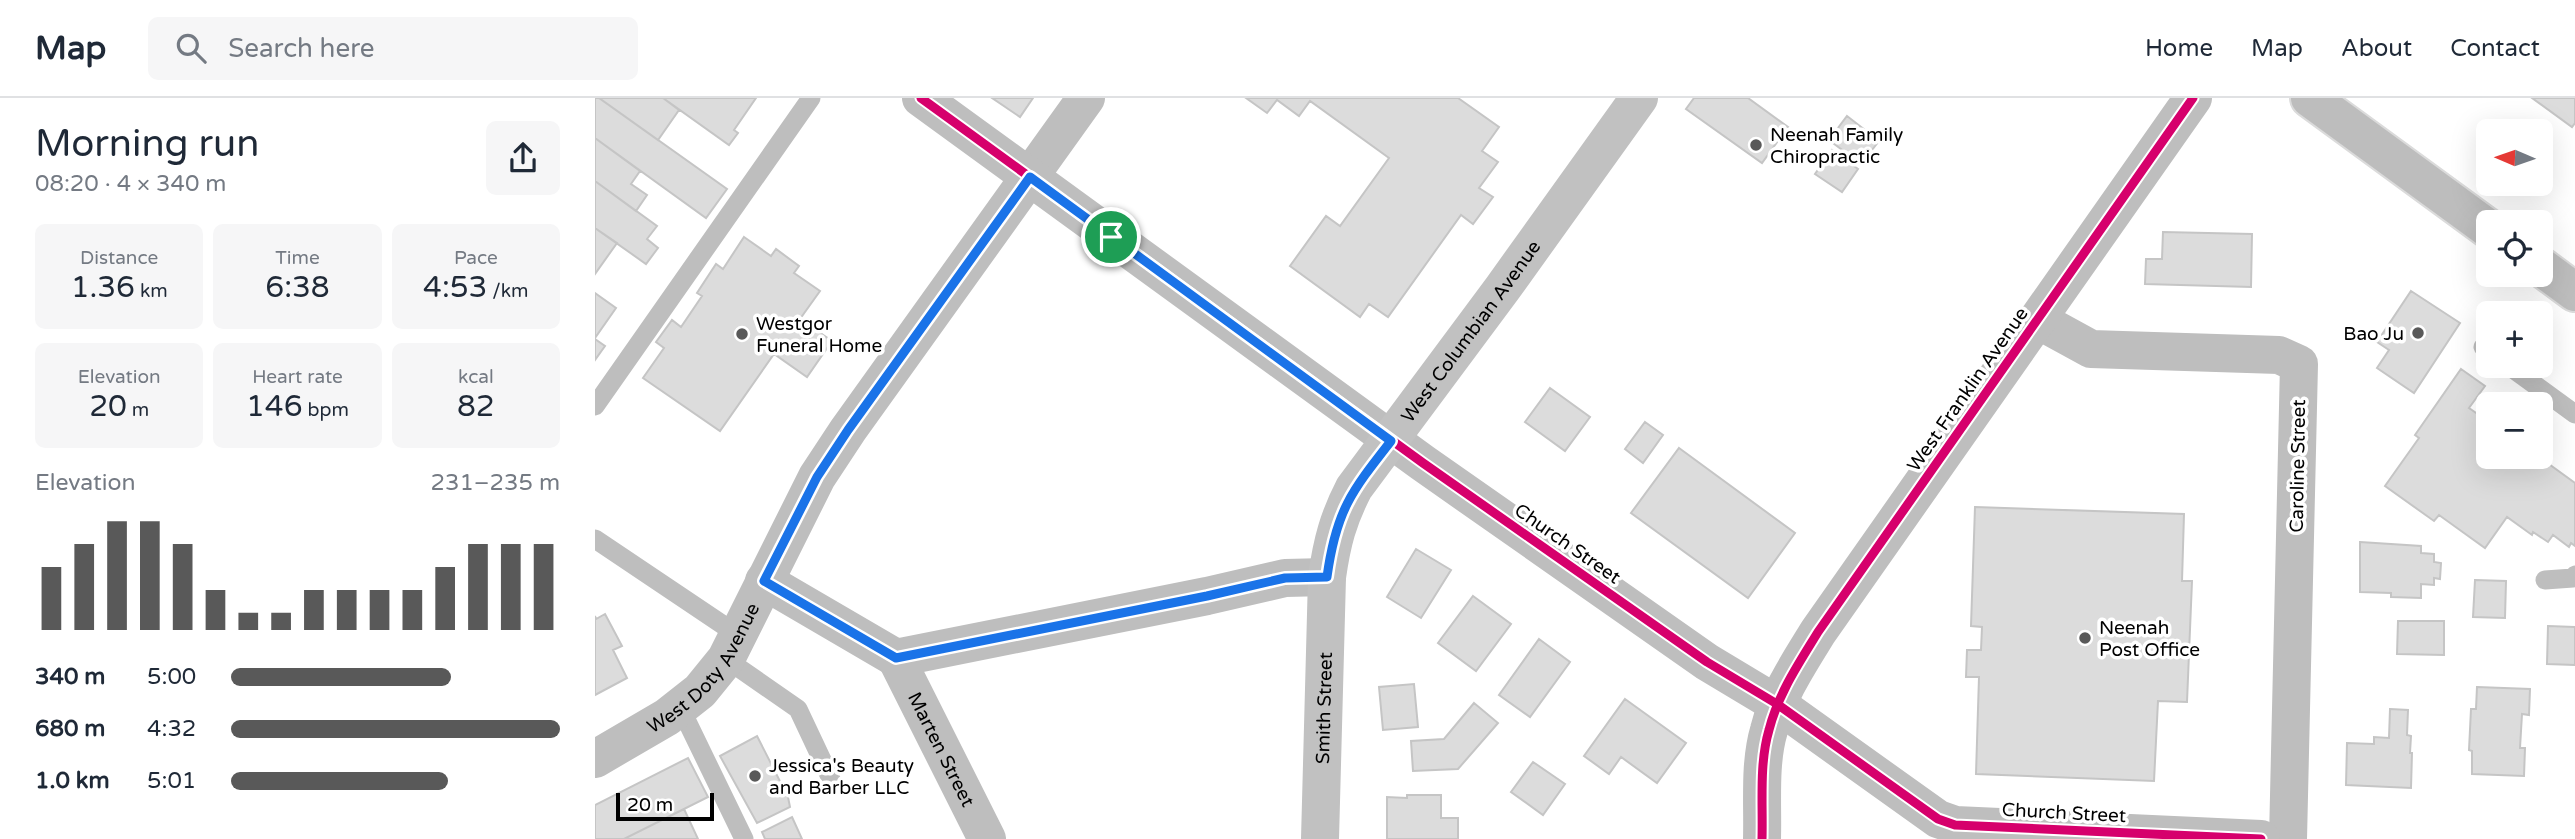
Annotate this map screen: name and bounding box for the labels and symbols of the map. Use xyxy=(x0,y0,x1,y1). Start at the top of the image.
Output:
north arrow xyxy=(2476,119,2553,196)
place label: Neenah Family Chiropractic xyxy=(1770,124,1903,168)
marker: Neenah Family Chiropractic xyxy=(1748,137,1764,153)
pin xyxy=(1081,207,1141,267)
street label: West Columbian Avenue xyxy=(1397,236,1545,427)
street label: West Franklin Avenue xyxy=(1903,303,2033,476)
place label: Westgor Funeral Home xyxy=(756,313,882,357)
place label: Bao Ju xyxy=(2343,323,2404,345)
marker: Bao Ju xyxy=(2410,325,2426,341)
marker: Westgor Funeral Home xyxy=(734,326,750,342)
street label: Caroline Street xyxy=(2286,399,2310,533)
street label: Church Street xyxy=(1510,499,1625,588)
street label: West Doty Avenue xyxy=(643,600,764,738)
place label: Neenah Post Office xyxy=(2099,617,2200,661)
marker: Neenah Post Office xyxy=(2077,630,2093,646)
street label: Smith Street xyxy=(1312,652,1337,764)
street label: Marten Street xyxy=(903,689,979,810)
place label: Jessica's Beauty and Barber LLC xyxy=(769,755,914,799)
marker: Jessica's Beauty and Barber LLC xyxy=(747,768,763,784)
scale bar xyxy=(616,790,714,822)
street label: Church Street xyxy=(2001,799,2127,827)

